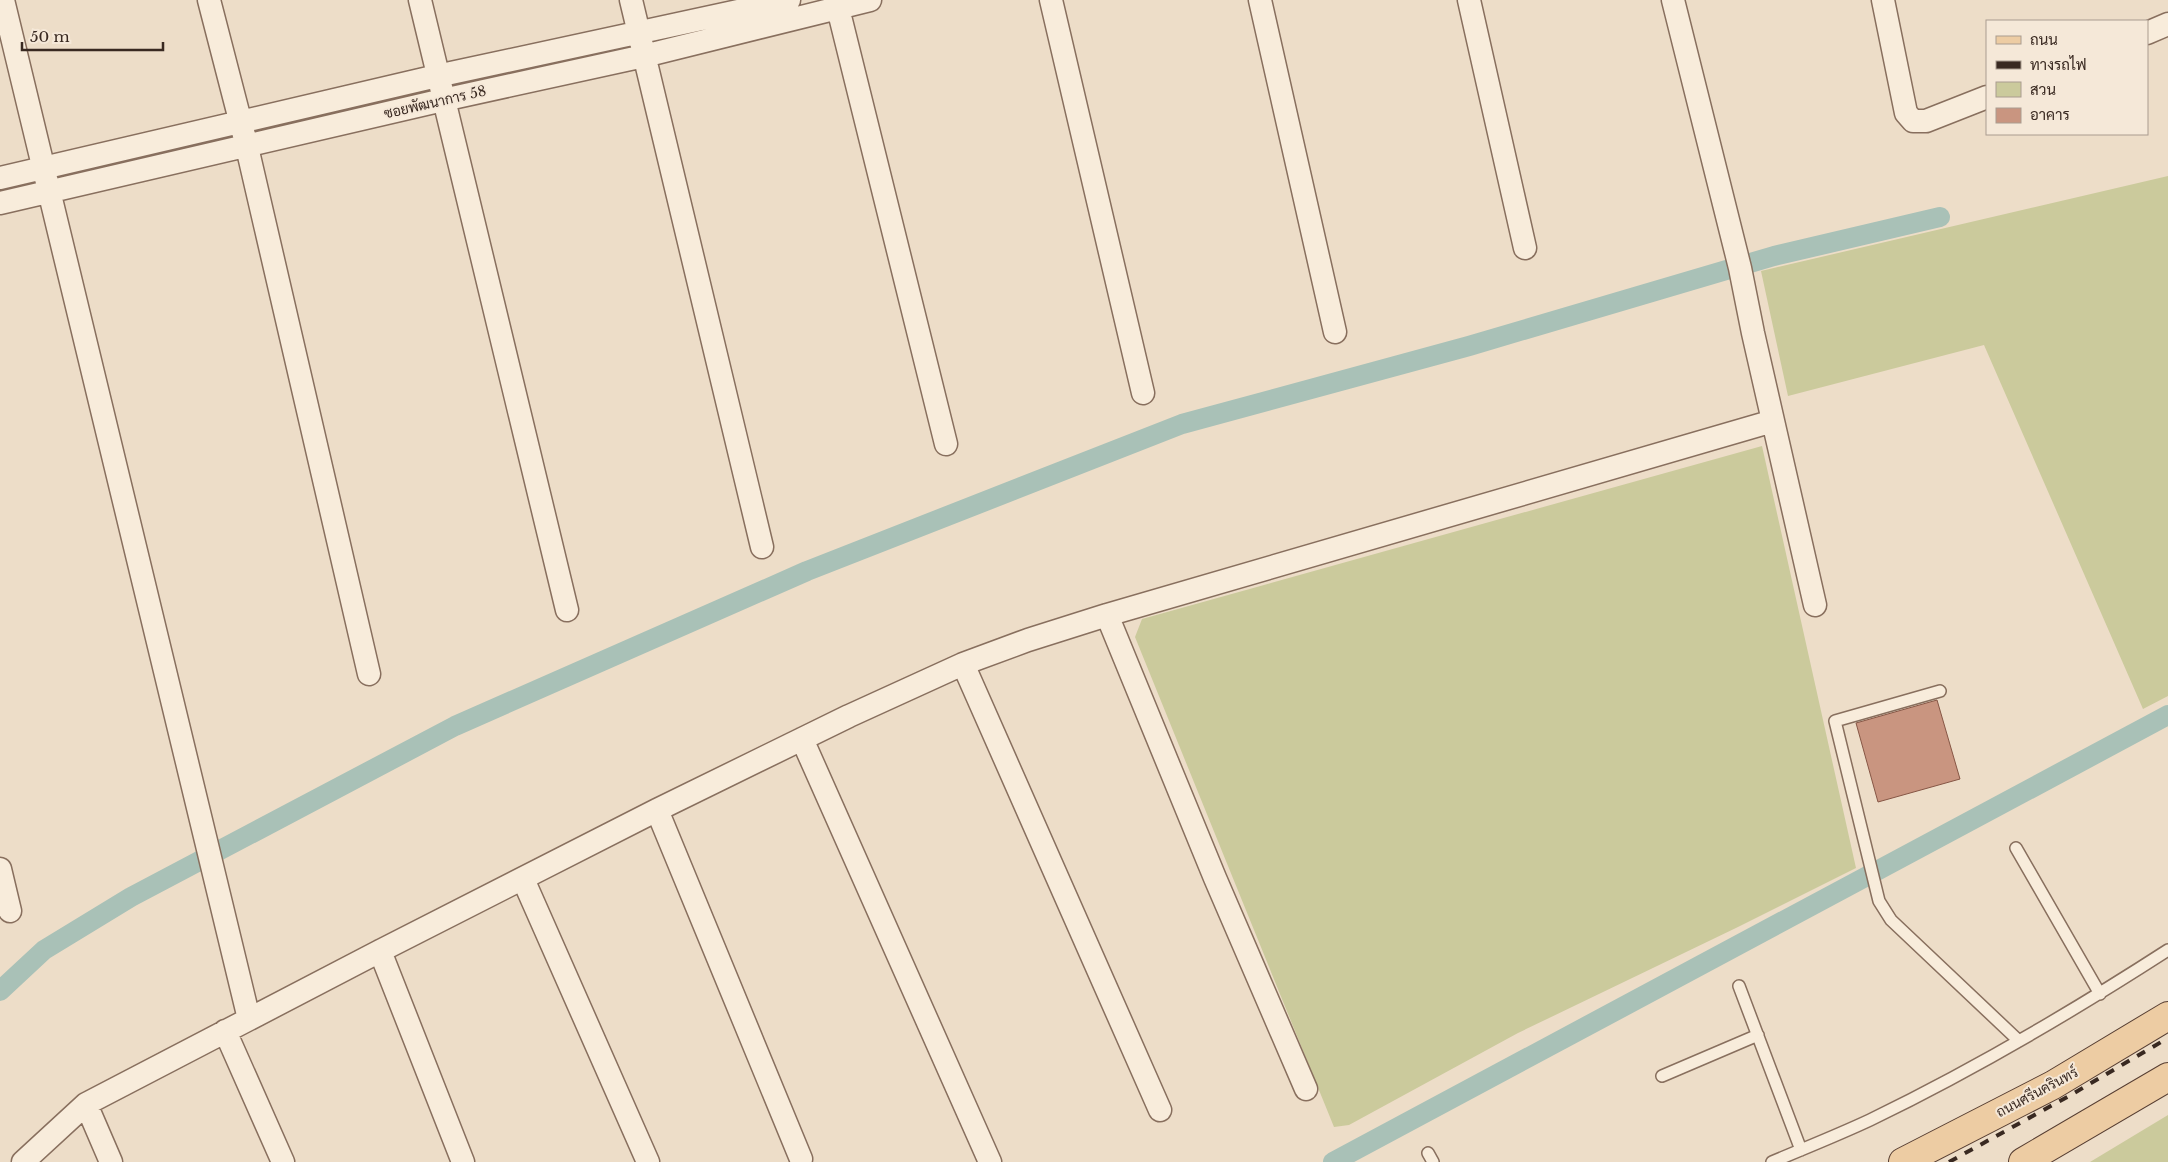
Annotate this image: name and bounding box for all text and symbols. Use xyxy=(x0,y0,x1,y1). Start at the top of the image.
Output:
scale bar xyxy=(22,20,164,52)
legend xyxy=(1986,20,2148,135)
text: 50 m xyxy=(30,27,70,46)
text: ถนน xyxy=(2030,30,2058,49)
text: ทางรถไฟ xyxy=(2030,55,2087,74)
text: สวน xyxy=(2030,80,2056,99)
street label: ซอยพัฒนาการ 58 xyxy=(382,81,488,123)
text: อาคาร xyxy=(2030,105,2070,124)
street label: ถนนศรีนครินทร์ xyxy=(1993,1063,2081,1121)

